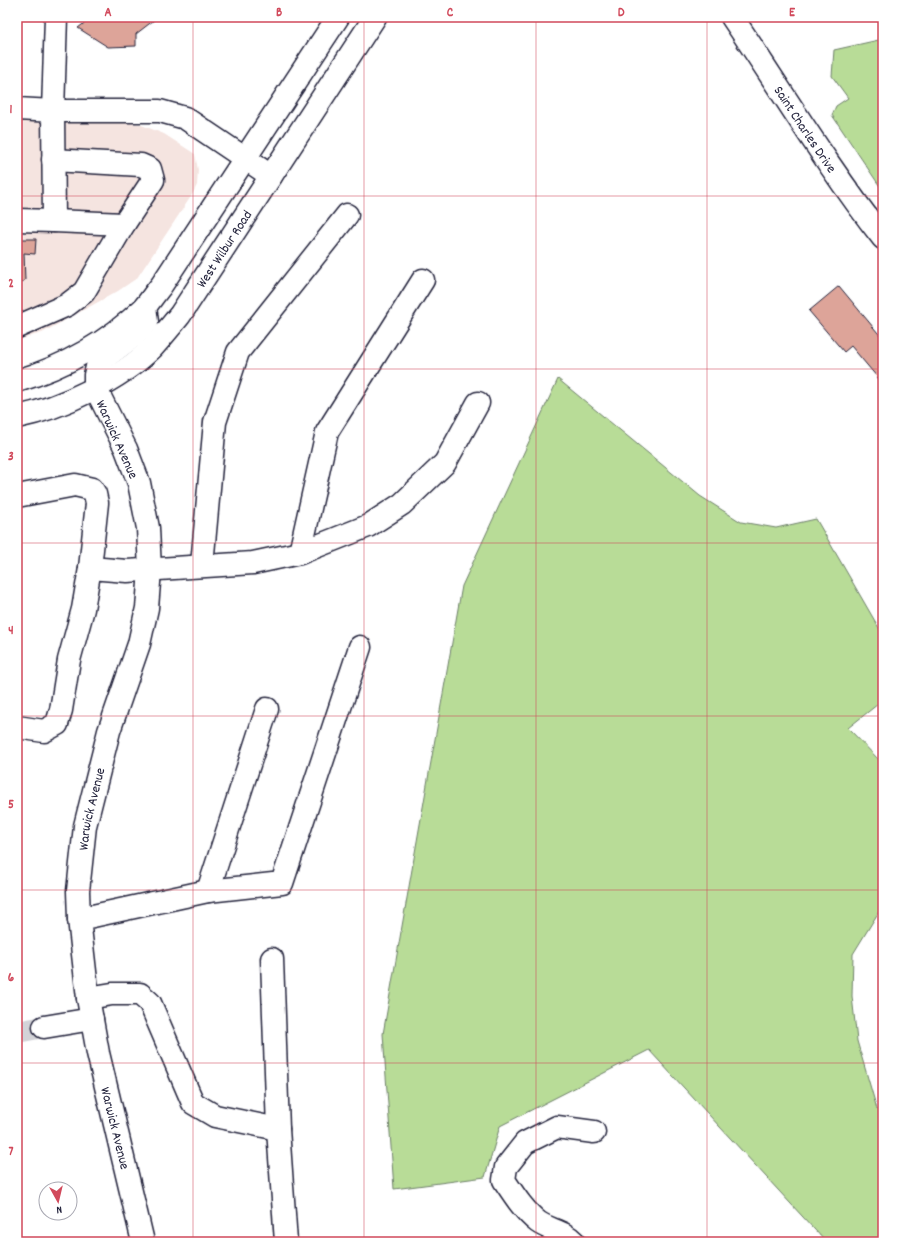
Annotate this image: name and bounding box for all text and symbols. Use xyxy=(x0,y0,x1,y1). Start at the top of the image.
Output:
text: A xyxy=(104,4,112,23)
text: B xyxy=(276,4,282,23)
text: C xyxy=(447,4,454,23)
text: D xyxy=(618,4,625,23)
text: E xyxy=(789,4,796,23)
street label: Saint Charles Drive xyxy=(768,82,840,178)
text: 1 xyxy=(10,101,13,120)
street label: West Wilbur Road xyxy=(192,207,258,292)
text: 2 xyxy=(8,275,14,294)
street label: Warwick Avenue xyxy=(90,397,142,482)
text: 3 xyxy=(8,448,14,467)
text: 4 xyxy=(8,622,14,641)
street label: Warwick Avenue xyxy=(74,766,111,851)
text: 5 xyxy=(8,796,14,815)
text: 6 xyxy=(8,969,15,988)
street label: Warwick Avenue xyxy=(94,1085,134,1172)
text: 7 xyxy=(9,1143,14,1162)
north arrow xyxy=(38,1181,78,1221)
text: N xyxy=(55,1201,63,1217)

